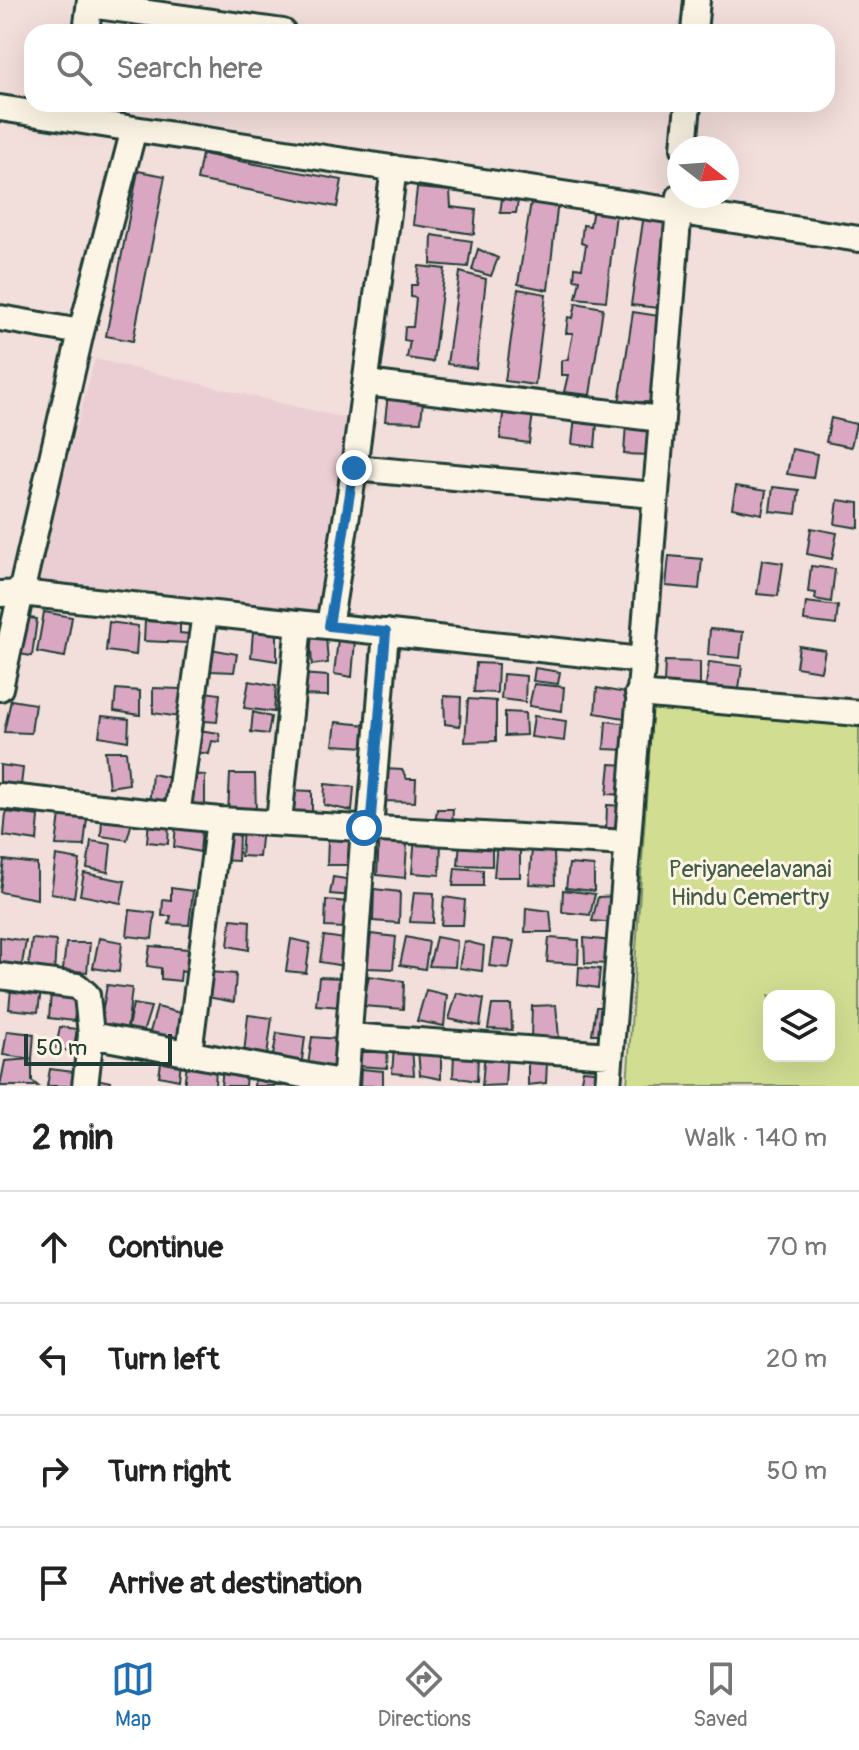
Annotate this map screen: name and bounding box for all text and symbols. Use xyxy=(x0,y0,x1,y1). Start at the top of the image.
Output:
search box xyxy=(24,24,835,112)
icon: search xyxy=(52,46,96,90)
text: Search here xyxy=(116,50,263,87)
north arrow xyxy=(667,136,739,208)
route end xyxy=(336,450,372,486)
route start xyxy=(346,810,382,846)
park label: Periyaneelavanai Hindu Cemertry xyxy=(669,855,831,912)
map controls xyxy=(763,990,835,1062)
button: layers xyxy=(763,990,835,1062)
scale bar xyxy=(24,1030,172,1066)
text: 50 m xyxy=(36,1034,87,1062)
text: 2 min xyxy=(32,1117,114,1160)
text: Walk · 140 m xyxy=(684,1122,827,1154)
icon: ahead xyxy=(32,1225,76,1269)
text: Continue xyxy=(108,1229,223,1266)
text: 70 m xyxy=(767,1231,827,1263)
icon: left xyxy=(32,1337,76,1381)
text: Turn left xyxy=(108,1341,219,1378)
text: 20 m xyxy=(766,1343,827,1375)
icon: right xyxy=(32,1449,76,1493)
text: Turn right xyxy=(108,1453,231,1490)
text: 50 m xyxy=(766,1455,827,1487)
icon: arrive xyxy=(32,1561,76,1605)
text: Arrive at destination xyxy=(108,1565,362,1602)
tab: Map xyxy=(111,1657,155,1733)
tab: Directions xyxy=(378,1657,471,1733)
tab: Saved xyxy=(693,1657,748,1733)

